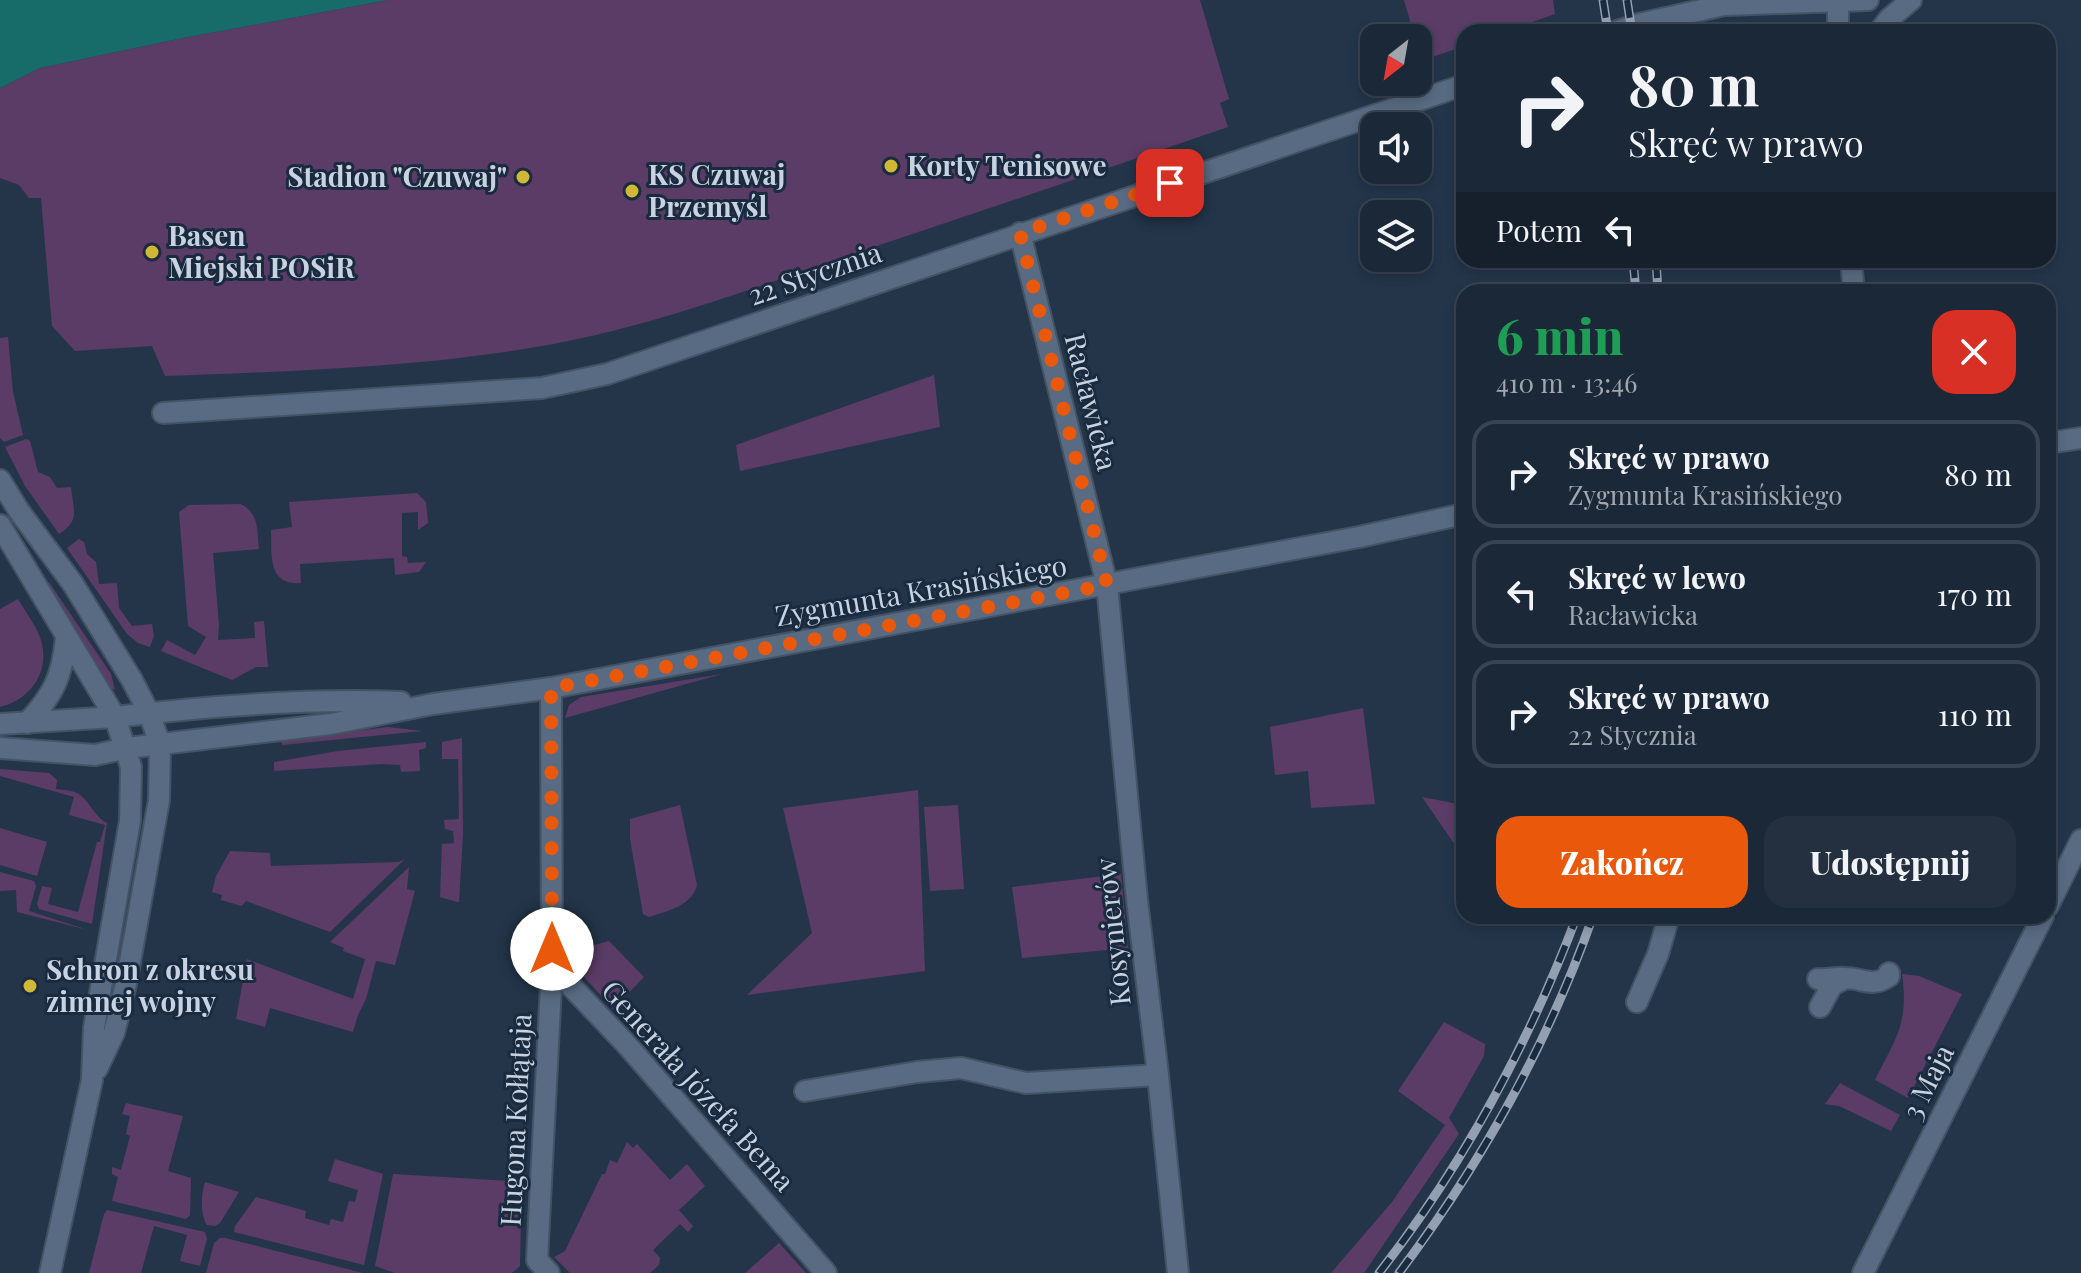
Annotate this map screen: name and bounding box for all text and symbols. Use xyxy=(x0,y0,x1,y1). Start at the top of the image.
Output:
north arrow xyxy=(1360,24,1432,96)
map controls xyxy=(1360,24,1432,272)
text: 80 m xyxy=(1628,46,1759,121)
icon: right xyxy=(1496,56,1600,160)
button: sound xyxy=(1360,112,1432,184)
text: Skręć w prawo xyxy=(1628,118,1864,166)
place label: Korty Tenisowe xyxy=(907,146,1107,183)
pin xyxy=(1136,149,1204,217)
place label: KS Czuwaj Przemyśl xyxy=(648,155,785,224)
place label: Stadion "Czuwaj" xyxy=(287,157,507,194)
marker: Korty Tenisowe xyxy=(882,157,900,175)
icon: arrive xyxy=(1148,161,1192,205)
marker: Stadion "Czuwaj" xyxy=(514,168,532,186)
marker: KS Czuwaj Przemyśl xyxy=(623,182,641,200)
button: layers xyxy=(1360,200,1432,272)
icon: left xyxy=(1598,208,1642,252)
text: Potem xyxy=(1496,210,1582,250)
place label: Basen Miejski POSiR xyxy=(168,216,355,285)
street label: 22 Stycznia xyxy=(743,233,886,313)
marker: Basen Miejski POSiR xyxy=(143,243,161,261)
text: 6 min xyxy=(1496,303,1624,367)
button: close xyxy=(1932,310,2016,394)
street label: Racławicka xyxy=(1058,329,1127,474)
text: 410 m · 13:46 xyxy=(1496,365,1638,400)
text: Skręć w prawo xyxy=(1568,437,1770,477)
icon: right xyxy=(1500,452,1544,496)
text: 80 m xyxy=(1944,454,2012,494)
text: Zygmunta Krasińskiego xyxy=(1568,477,1842,512)
street label: Zygmunta Krasińskiego xyxy=(772,546,1069,633)
text: Skręć w lewo xyxy=(1568,557,1746,597)
icon: left xyxy=(1500,572,1544,616)
text: 170 m xyxy=(1937,574,2012,614)
text: Racławicka xyxy=(1568,597,1698,632)
text: Skręć w prawo xyxy=(1568,677,1770,717)
icon: right xyxy=(1500,692,1544,736)
text: 110 m xyxy=(1938,694,2012,734)
text: 22 Stycznia xyxy=(1568,717,1697,752)
button: Zakończ xyxy=(1496,816,1748,908)
button: Udostępnij xyxy=(1764,816,2016,908)
street label: Kosynierów xyxy=(1085,856,1138,1008)
position arrow xyxy=(510,907,594,991)
place label: Schron z okresu zimnej wojny xyxy=(46,950,254,1019)
street label: Generała Józefa Bema xyxy=(595,972,804,1198)
marker: Schron z okresu zimnej wojny xyxy=(21,977,39,995)
street label: Hugona Kołłątaja xyxy=(490,1013,539,1227)
street label: 3 Maja xyxy=(1892,1038,1961,1125)

